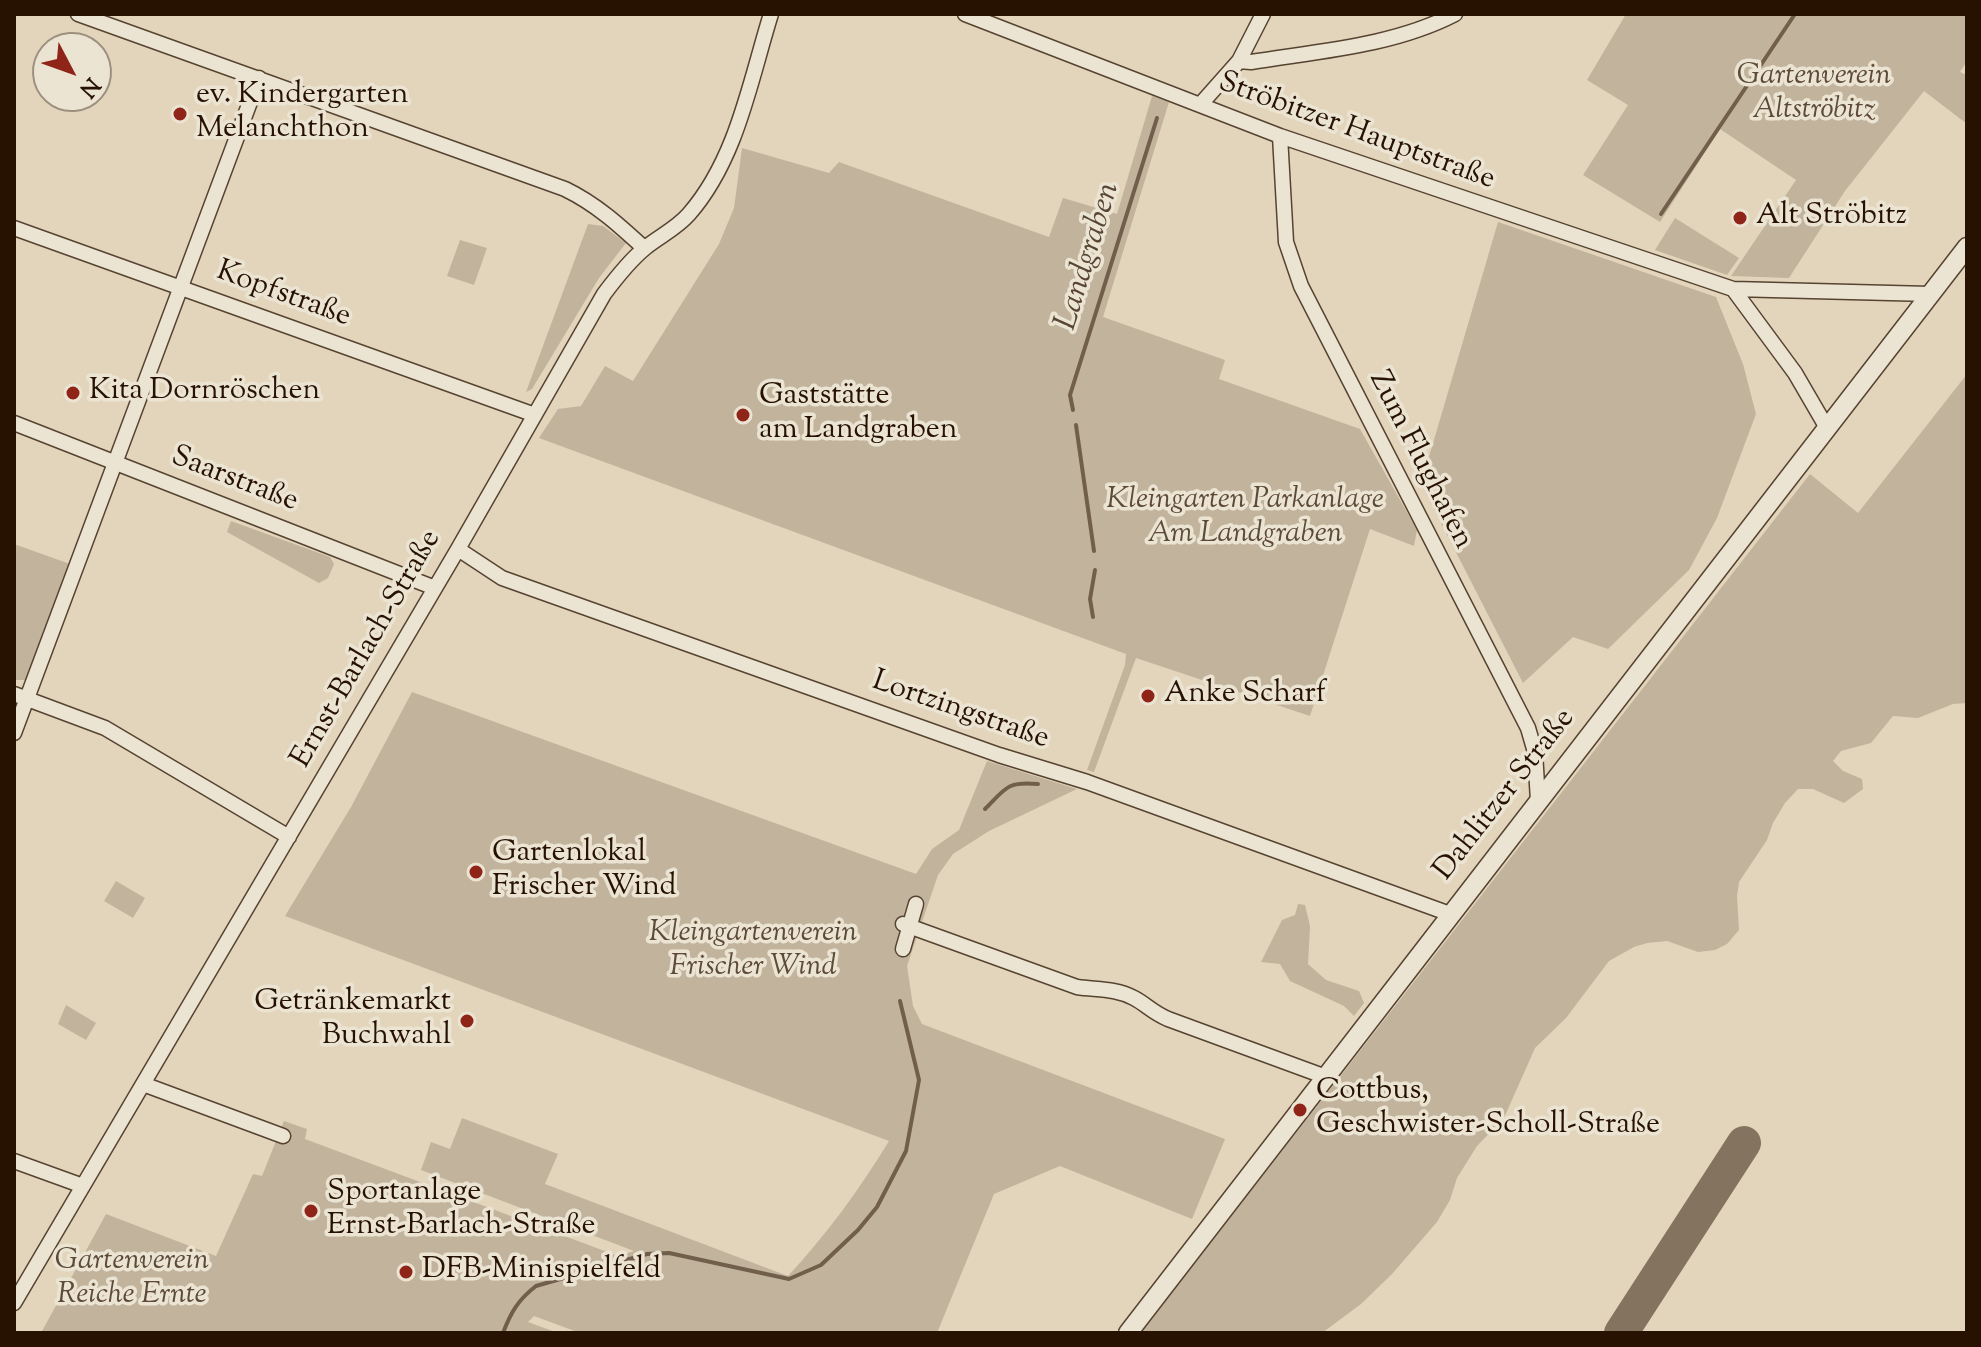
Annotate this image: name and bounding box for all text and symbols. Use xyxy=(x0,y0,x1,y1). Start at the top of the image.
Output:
north arrow xyxy=(32,32,112,112)
park label: Gartenverein Altströbitz xyxy=(1737,60,1891,130)
street label: Ströbitzer Hauptstraße xyxy=(1213,66,1499,200)
text: N xyxy=(71,69,106,104)
place label: ev. Kindergarten Melanchthon xyxy=(196,79,408,150)
marker: ev. Kindergarten Melanchthon xyxy=(171,105,189,123)
water label: Landgraben xyxy=(1049,178,1131,336)
place label: Alt Ströbitz xyxy=(1756,200,1907,236)
marker: Alt Ströbitz xyxy=(1731,209,1749,227)
street label: Kopfstraße xyxy=(211,255,355,337)
street label: Zum Flughafen xyxy=(1359,366,1479,556)
place label: Kita Dornröschen xyxy=(89,375,320,411)
place label: Gaststätte am Landgraben xyxy=(759,380,958,450)
marker: Kita Dornröschen xyxy=(64,384,82,402)
marker: Gaststätte am Landgraben xyxy=(734,406,752,424)
street label: Saarstraße xyxy=(165,440,303,522)
park label: Kleingarten Parkanlage Am Landgraben xyxy=(1106,484,1384,554)
street label: Ernst-Barlach-Straße xyxy=(285,525,451,775)
street label: Lortzingstraße xyxy=(867,665,1053,759)
place label: Anke Scharf xyxy=(1164,678,1326,714)
marker: Anke Scharf xyxy=(1139,687,1157,705)
street label: Dahlitzer Straße xyxy=(1428,703,1584,889)
place label: Gartenlokal Frischer Wind xyxy=(492,837,677,908)
marker: Gartenlokal Frischer Wind xyxy=(467,863,485,881)
park label: Kleingartenverein Frischer Wind xyxy=(649,917,857,988)
place label: Getränkemarkt Buchwahl xyxy=(254,986,451,1056)
marker: Getränkemarkt Buchwahl xyxy=(458,1012,476,1030)
place label: Cottbus, Geschwister-Scholl-Straße xyxy=(1316,1075,1660,1146)
marker: Cottbus, Geschwister-Scholl-Straße xyxy=(1291,1101,1309,1119)
place label: Sportanlage Ernst-Barlach-Straße xyxy=(327,1176,595,1246)
marker: Sportanlage Ernst-Barlach-Straße xyxy=(302,1202,320,1220)
park label: Gartenverein Reiche Ernte xyxy=(55,1245,209,1316)
place label: DFB-Minispielfeld xyxy=(422,1254,661,1290)
marker: DFB-Minispielfeld xyxy=(397,1263,415,1281)

